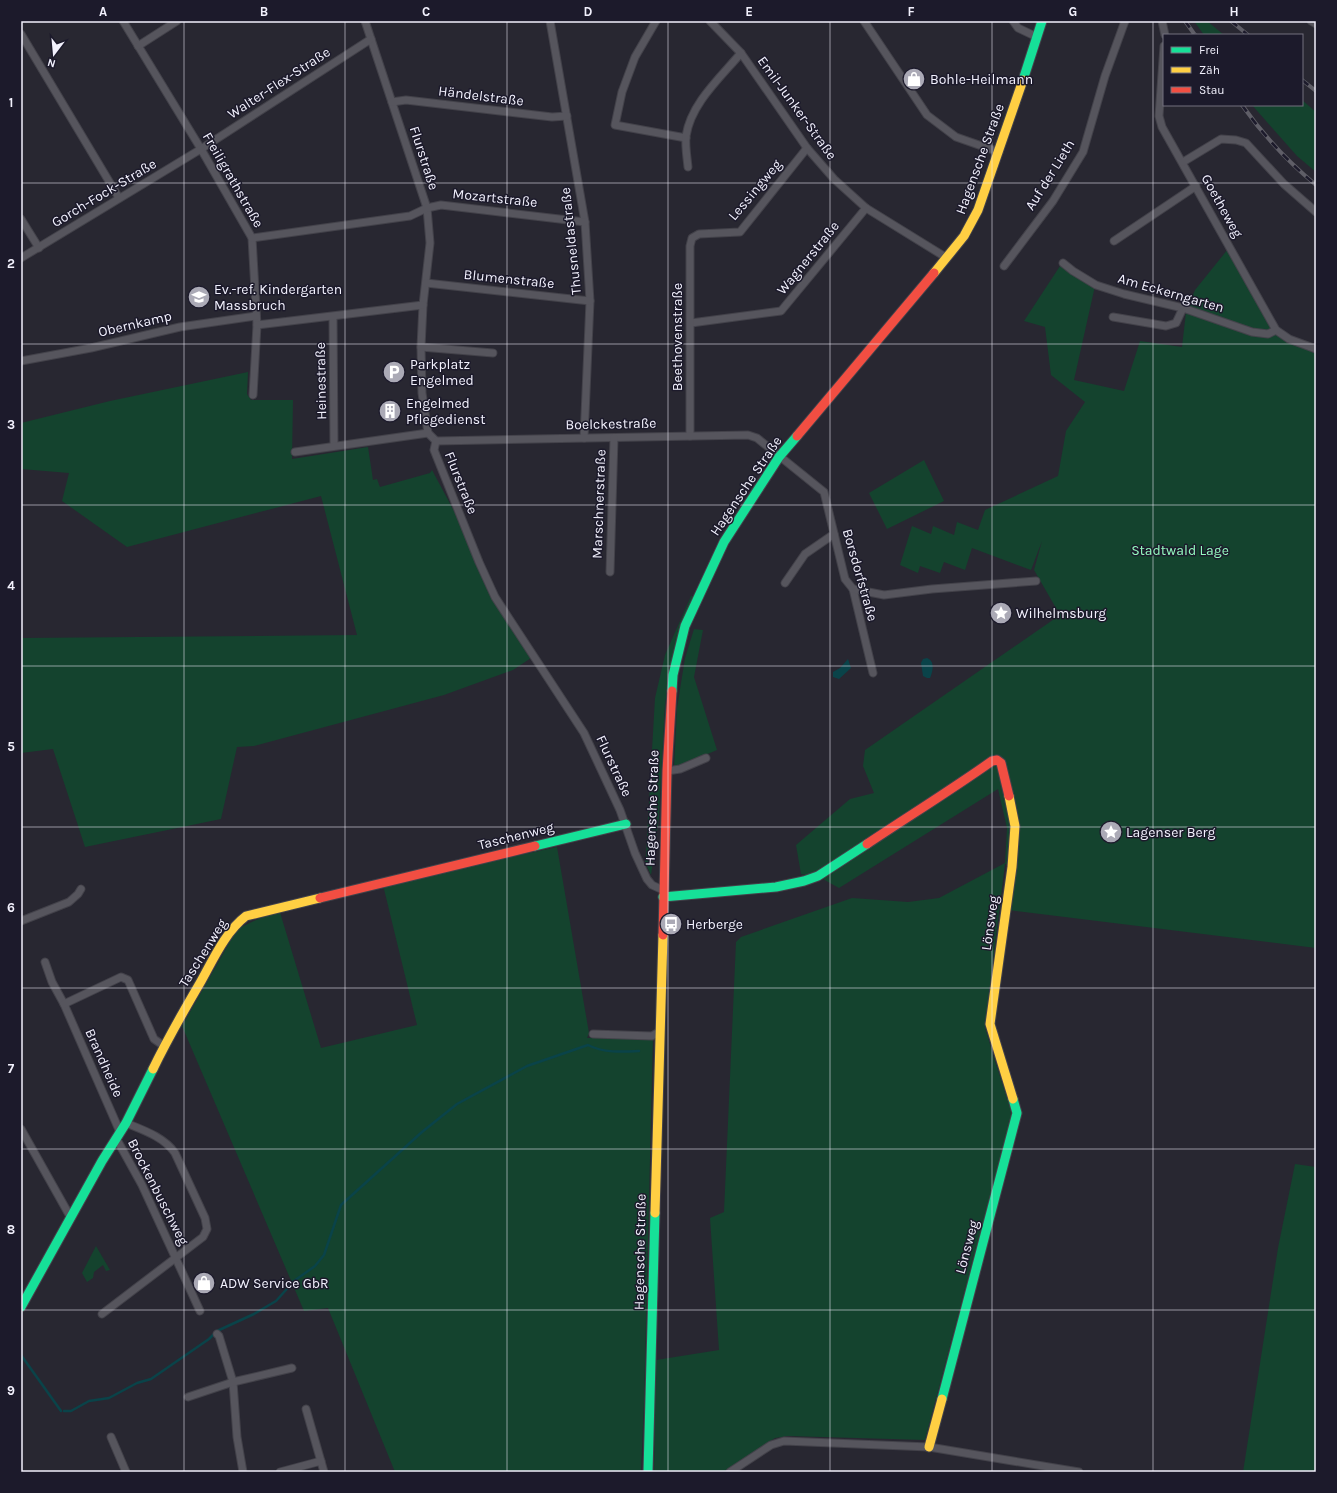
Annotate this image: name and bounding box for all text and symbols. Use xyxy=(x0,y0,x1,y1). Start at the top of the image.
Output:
text: A xyxy=(99,4,107,19)
text: B xyxy=(260,4,268,19)
text: C xyxy=(422,4,430,19)
text: D xyxy=(584,4,593,19)
text: E xyxy=(745,4,753,19)
text: F xyxy=(907,4,915,19)
text: G xyxy=(1069,4,1077,19)
text: H xyxy=(1229,4,1239,19)
north arrow xyxy=(34,34,74,74)
legend xyxy=(1163,34,1303,106)
text: Frei xyxy=(1199,43,1219,57)
street label: Walter-Flex-Straße xyxy=(225,44,333,122)
street label: Emil-Junker-Straße xyxy=(754,53,840,163)
text: N xyxy=(46,56,57,70)
text: Zäh xyxy=(1199,63,1220,77)
shop icon: Bohle-Heilmann xyxy=(901,66,927,92)
place label: Bohle-Heilmann xyxy=(930,71,1033,88)
street label: Händelstraße xyxy=(437,82,525,110)
text: Stau xyxy=(1199,83,1225,97)
text: 1 xyxy=(9,95,13,110)
street label: Hagensche Straße xyxy=(952,101,1008,217)
street label: Flurstraße xyxy=(406,124,442,192)
street label: Freiligrathstraße xyxy=(199,129,267,231)
street label: Auf der Lieth xyxy=(1022,137,1078,213)
street label: Gorch-Fock-Straße xyxy=(49,155,159,231)
street label: Lessingweg xyxy=(725,156,785,224)
street label: Goetheweg xyxy=(1198,171,1246,241)
street label: Mozartstraße xyxy=(452,185,538,211)
street label: Thusneldastraße xyxy=(557,186,585,296)
street label: Wagnerstraße xyxy=(773,218,843,298)
text: 2 xyxy=(7,256,15,271)
street label: Blumenstraße xyxy=(463,266,555,292)
street label: Am Eckerngarten xyxy=(1116,270,1226,316)
place label: Ev.-ref. Kindergarten Massbruch xyxy=(214,281,342,314)
street label: Beethovenstraße xyxy=(669,283,686,391)
school or university icon: Ev.-ref. Kindergarten Massbruch xyxy=(186,284,212,310)
street label: Obernkamp xyxy=(97,307,173,341)
street label: Heinestraße xyxy=(312,342,330,420)
place label: Parkplatz Engelmed xyxy=(410,356,474,389)
parking icon: Parkplatz Engelmed xyxy=(381,359,407,385)
place label: Engelmed Pflegedienst xyxy=(406,395,485,428)
building icon: Engelmed Pflegedienst xyxy=(377,398,403,424)
street label: Boelckestraße xyxy=(565,415,657,433)
text: 3 xyxy=(7,417,15,432)
street label: Hagensche Straße xyxy=(706,433,786,539)
street label: Flurstraße xyxy=(441,449,481,517)
street label: Marschnerstraße xyxy=(589,449,609,559)
street label: Borsdorfstraße xyxy=(839,527,881,623)
park label: Stadtwald Lage xyxy=(1131,542,1229,559)
text: 4 xyxy=(7,578,15,593)
place icon: Wilhelmsburg xyxy=(988,600,1014,626)
place label: Wilhelmsburg xyxy=(1016,605,1106,622)
street label: Flurstraße xyxy=(592,733,636,799)
text: 5 xyxy=(7,739,15,754)
street label: Hagensche Straße xyxy=(641,750,663,866)
street label: Taschenweg xyxy=(476,818,556,854)
place icon: Lagenser Berg xyxy=(1098,819,1124,845)
place label: Lagenser Berg xyxy=(1126,824,1215,841)
street label: Lönsweg xyxy=(978,894,1002,952)
text: 6 xyxy=(7,900,15,915)
bus stop icon: Herberge xyxy=(658,911,684,937)
street label: Taschenweg xyxy=(175,916,231,990)
place label: Herberge xyxy=(686,916,743,933)
street label: Brandheide xyxy=(81,1026,127,1100)
text: 7 xyxy=(8,1061,15,1076)
street label: Brockenbuschweg xyxy=(124,1136,192,1248)
street label: Hagensche Straße xyxy=(630,1194,650,1310)
street label: Lönsweg xyxy=(952,1218,982,1276)
text: 8 xyxy=(7,1222,15,1237)
shop icon: ADW Service GbR xyxy=(191,1270,217,1296)
place label: ADW Service GbR xyxy=(220,1275,329,1292)
text: 9 xyxy=(7,1383,15,1398)

